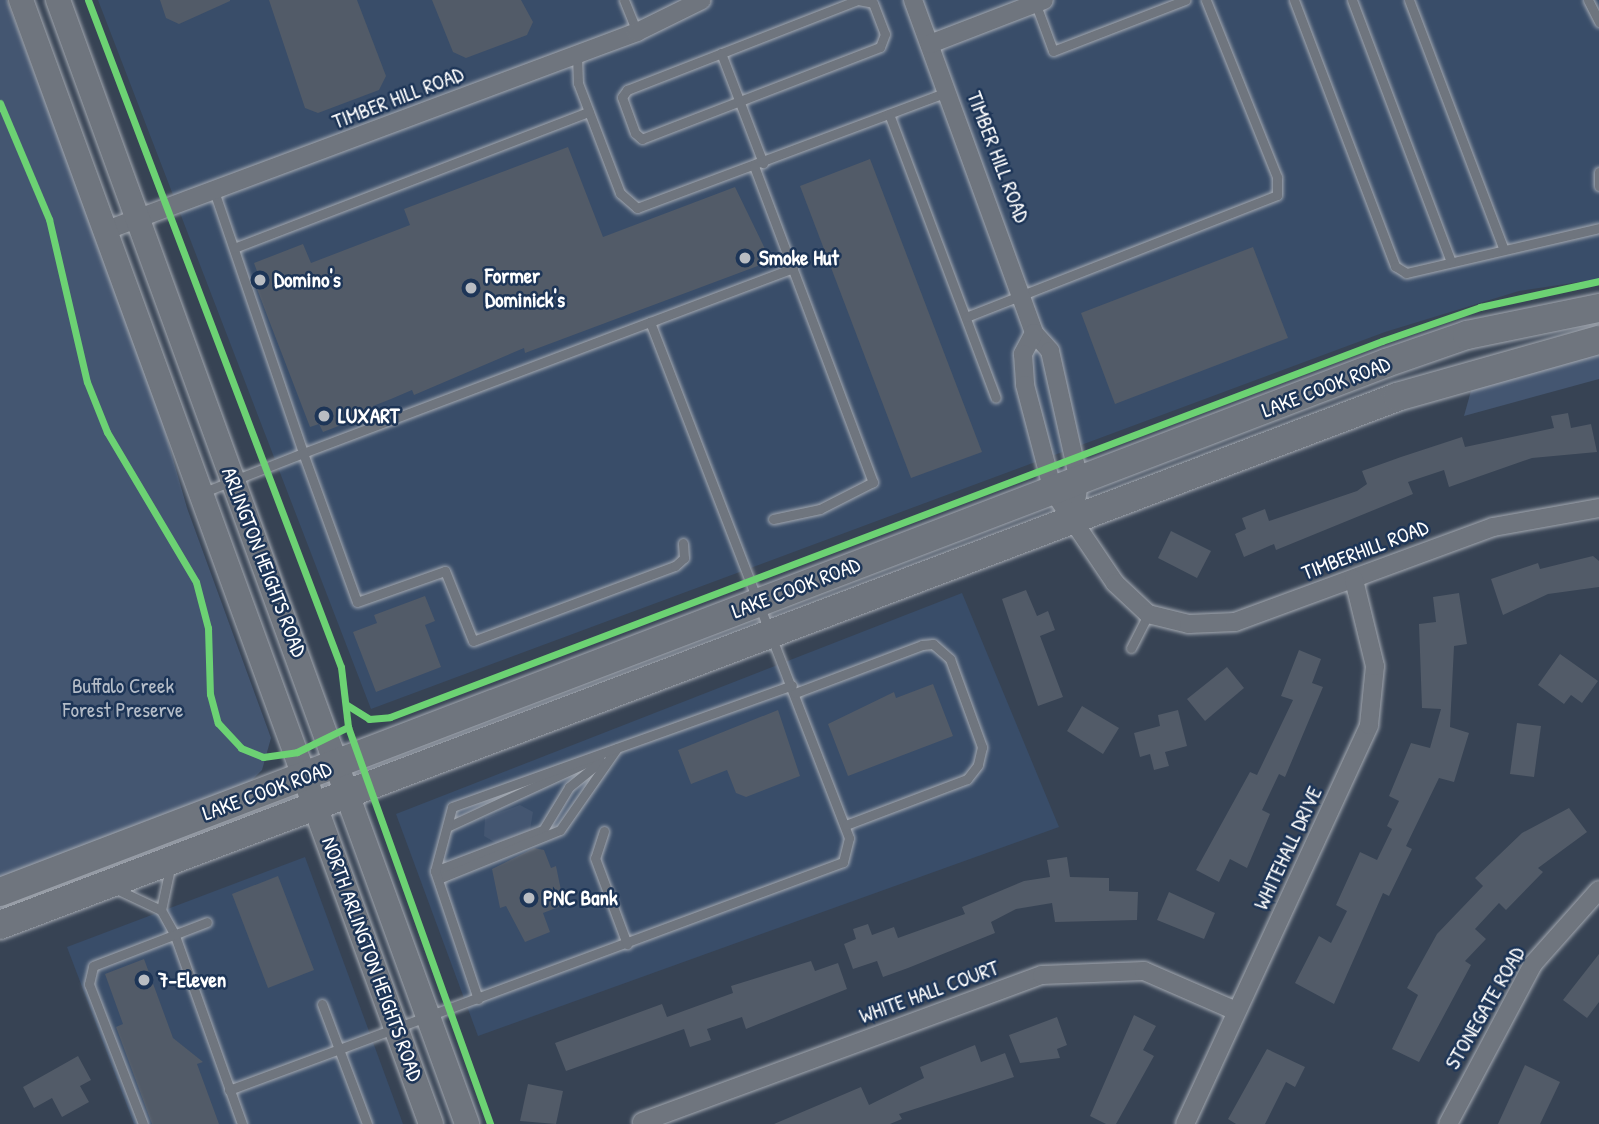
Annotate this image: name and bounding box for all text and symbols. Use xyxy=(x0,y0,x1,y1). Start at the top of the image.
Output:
street label: TIMBER HILL ROAD xyxy=(329,61,467,135)
street label: TIMBER HILL ROAD xyxy=(961,88,1035,226)
place label: Smoke Hut xyxy=(759,245,839,271)
marker: Smoke Hut xyxy=(737,250,753,266)
place label: Former Dominick's xyxy=(485,263,565,313)
place label: Domino's xyxy=(274,267,341,293)
marker: Domino's xyxy=(252,272,268,288)
marker: Former Dominick's xyxy=(463,280,479,296)
street label: LAKE COOK ROAD xyxy=(1258,351,1394,423)
place label: LUXART xyxy=(338,403,400,429)
marker: LUXART xyxy=(316,408,332,424)
street label: ARLINGTON HEIGHTS ROAD xyxy=(216,464,312,660)
street label: TIMBERHILL ROAD xyxy=(1298,514,1432,586)
street label: LAKE COOK ROAD xyxy=(728,552,864,624)
park label: Buffalo Creek Forest Preserve xyxy=(63,673,183,723)
street label: LAKE COOK ROAD xyxy=(199,756,335,826)
street label: WHITEHALL DRIVE xyxy=(1249,782,1327,914)
street label: NORTH ARLINGTON HEIGHTS ROAD xyxy=(316,834,428,1084)
place label: PNC Bank xyxy=(543,885,618,911)
marker: PNC Bank xyxy=(521,890,537,906)
street label: STONEGATE ROAD xyxy=(1440,942,1530,1074)
street label: WHITE HALL COURT xyxy=(856,955,1002,1029)
place label: 7-Eleven xyxy=(158,967,226,993)
marker: 7-Eleven xyxy=(136,972,152,988)

